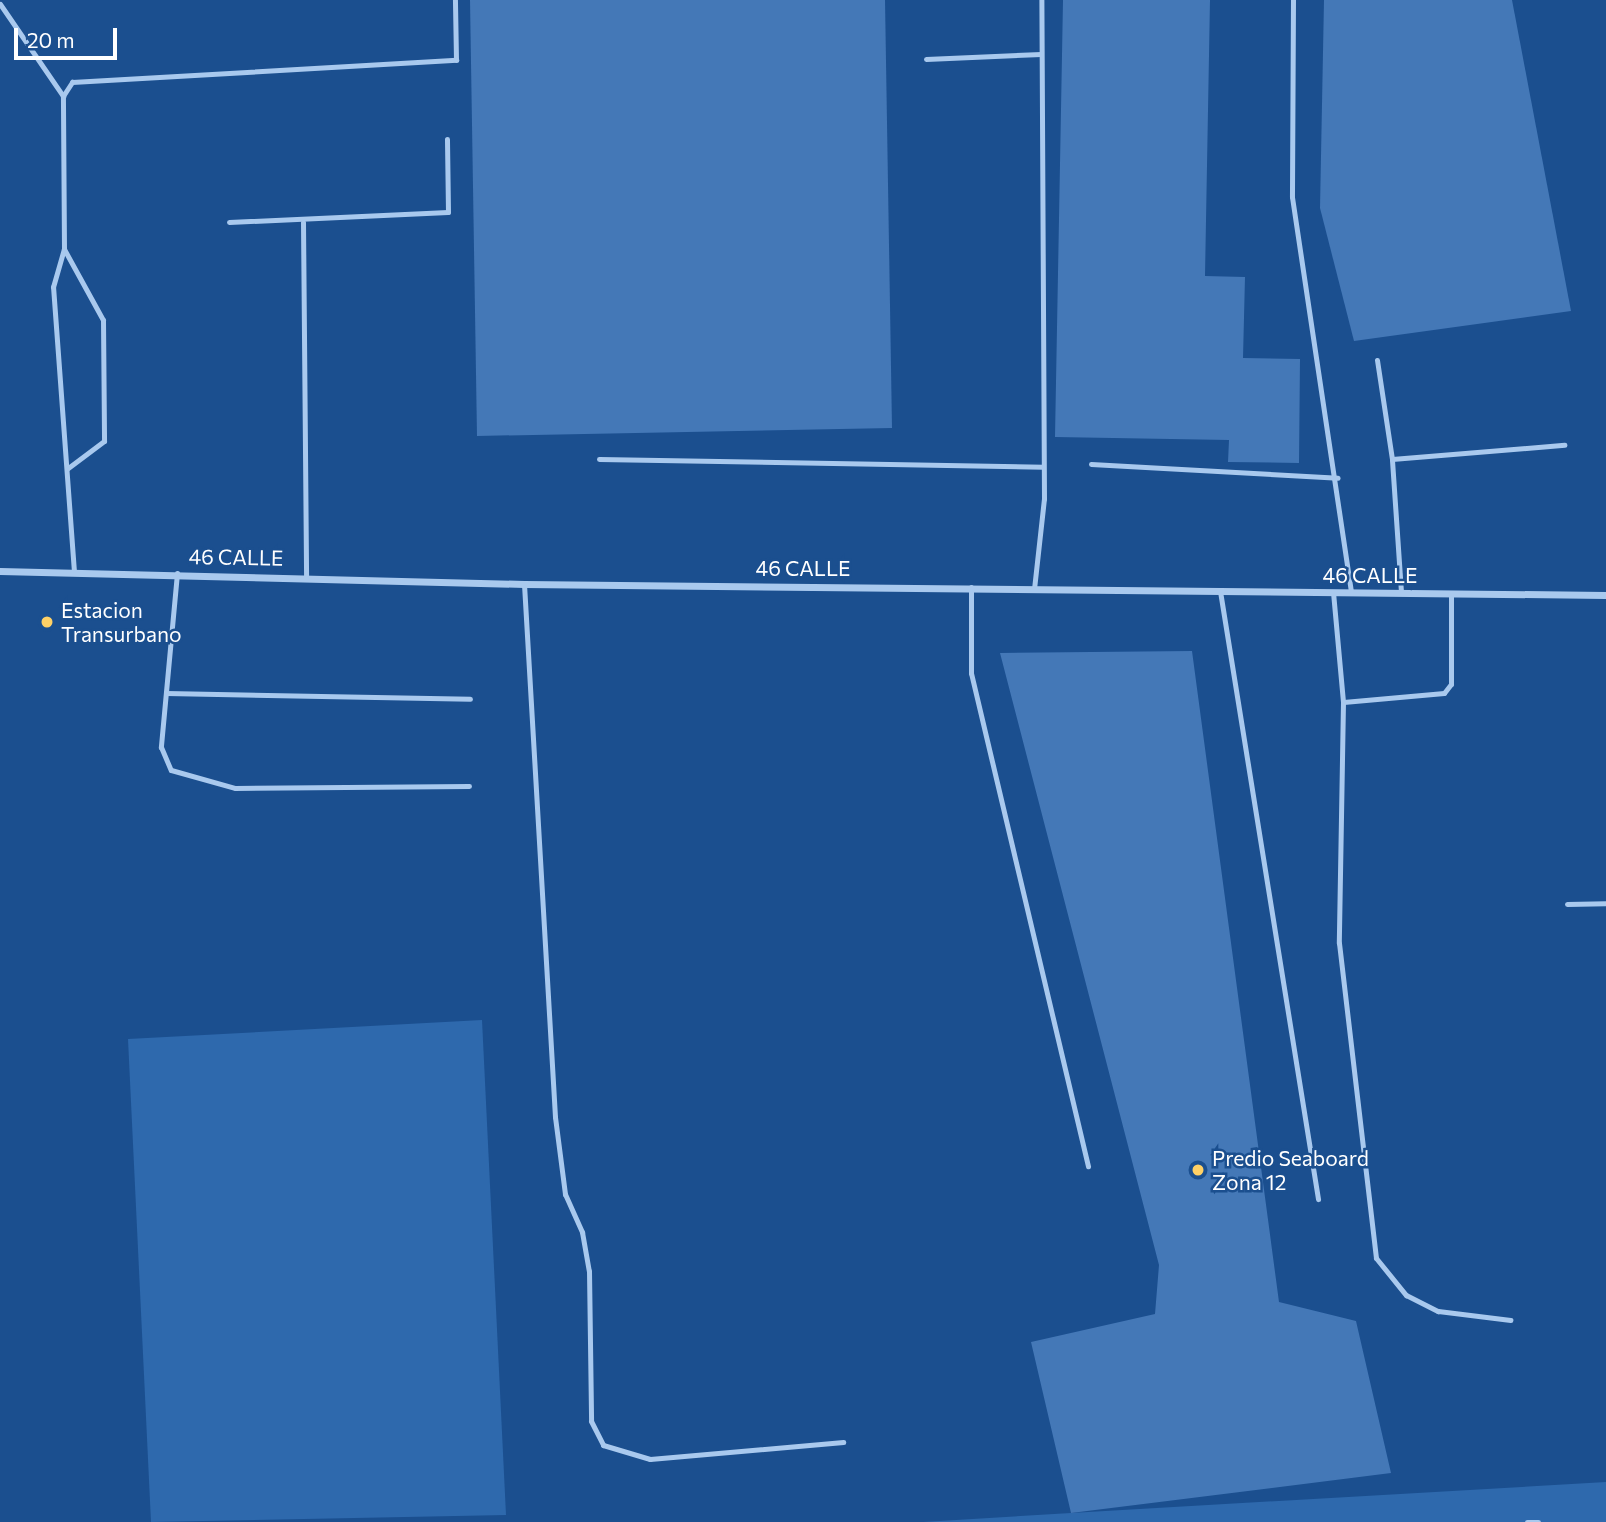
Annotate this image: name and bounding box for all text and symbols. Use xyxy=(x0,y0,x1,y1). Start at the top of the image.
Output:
scale bar xyxy=(18,14,121,58)
text: 20 m xyxy=(27,27,75,52)
street label: 46 CALLE xyxy=(188,544,284,570)
street label: 46 CALLE xyxy=(756,555,850,581)
street label: 46 CALLE xyxy=(1323,562,1417,588)
place label: Estacion Transurbano xyxy=(61,597,182,647)
marker: Estacion Transurbano xyxy=(39,614,55,630)
place label: Predio Seaboard Zona 12 xyxy=(1212,1145,1369,1195)
marker: Predio Seaboard Zona 12 xyxy=(1190,1162,1206,1178)

